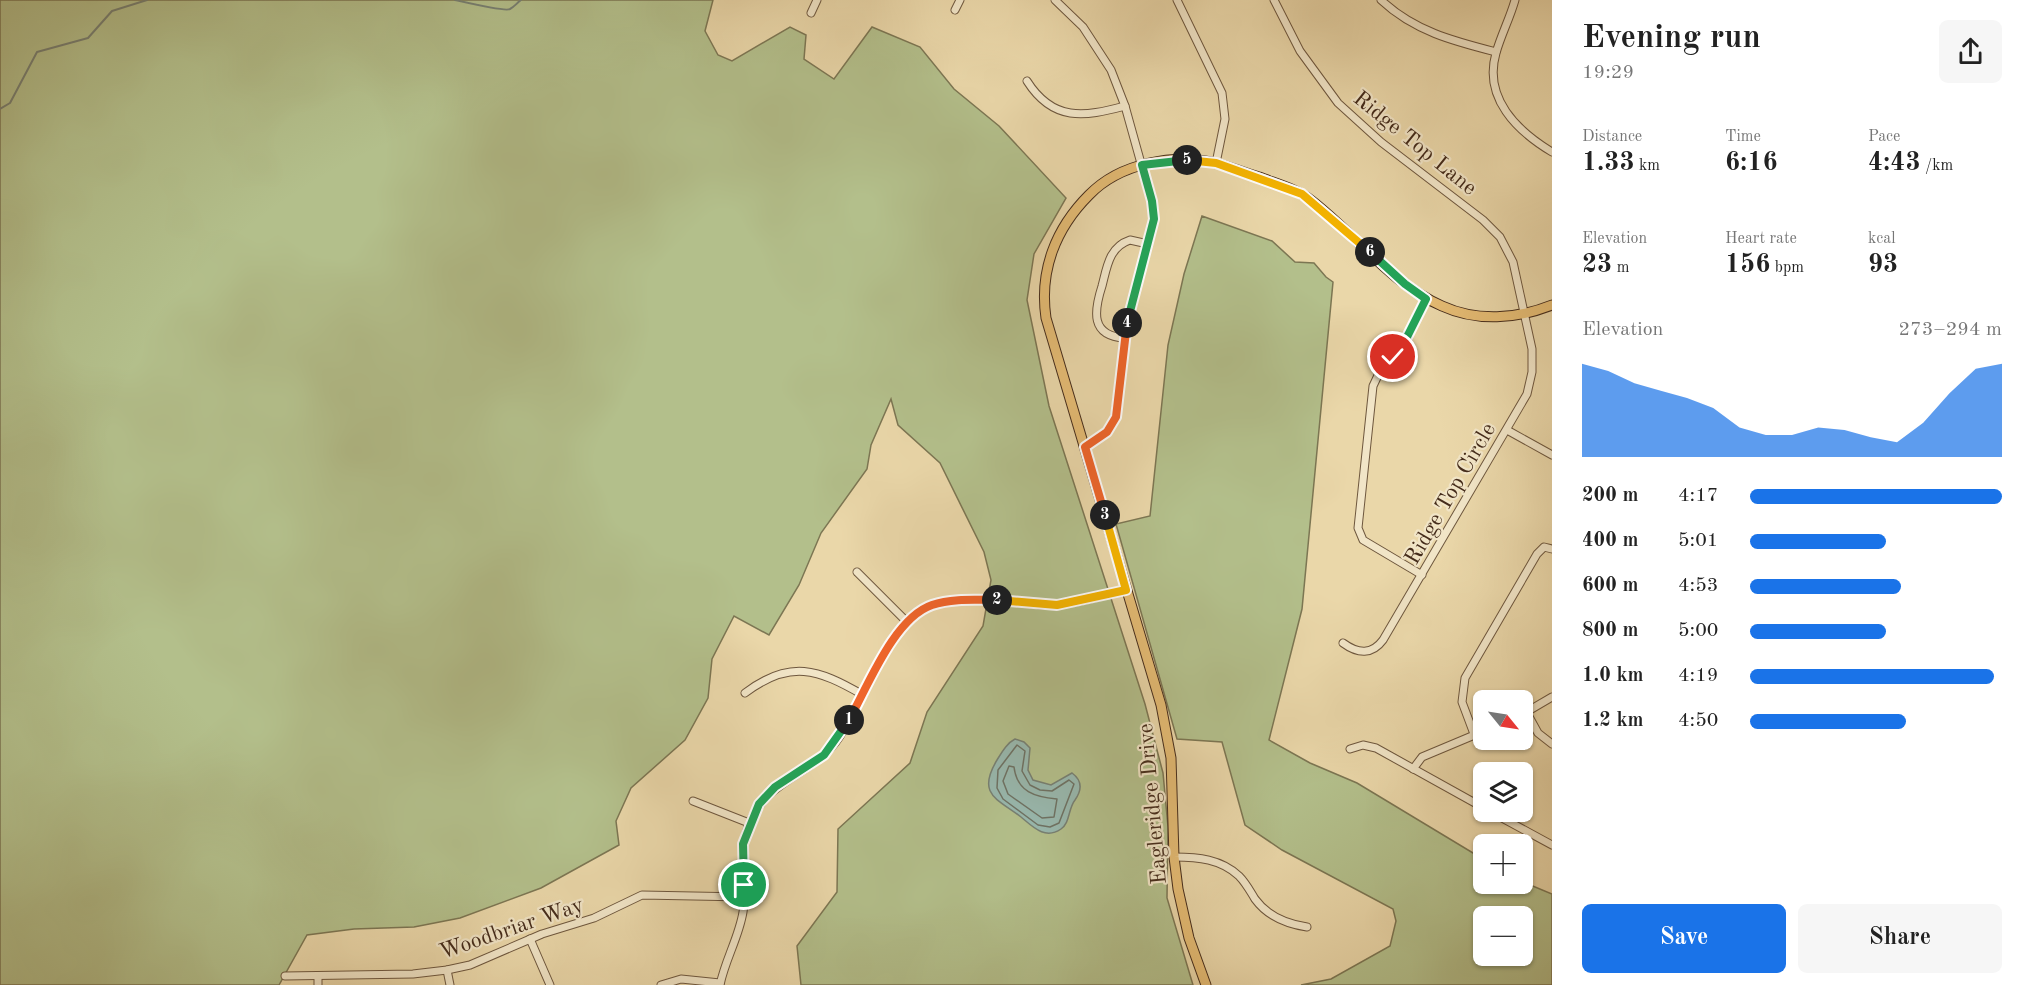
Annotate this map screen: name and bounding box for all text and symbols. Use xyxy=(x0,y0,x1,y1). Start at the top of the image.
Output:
button: share xyxy=(1939,20,2002,83)
text: Evening run xyxy=(1582,22,1761,55)
text: 19:29 xyxy=(1582,63,1634,83)
street label: Ridge Top Lane xyxy=(1349,87,1481,200)
text: Distance xyxy=(1582,129,1642,145)
text: Time xyxy=(1725,129,1761,145)
text: Pace xyxy=(1868,129,1900,145)
pin: 5 xyxy=(1172,145,1202,175)
text: 1.33 xyxy=(1582,150,1635,176)
text: 6:16 xyxy=(1725,150,1778,176)
text: 4:43 xyxy=(1868,150,1921,176)
text: 5 xyxy=(1182,152,1192,168)
text: km xyxy=(1635,158,1660,174)
text: /km xyxy=(1921,158,1953,174)
text: Elevation xyxy=(1582,231,1647,247)
text: Heart rate xyxy=(1725,231,1797,247)
text: kcal xyxy=(1868,231,1896,247)
pin: 6 xyxy=(1355,237,1385,267)
text: 6 xyxy=(1365,244,1375,260)
text: 23 xyxy=(1582,252,1612,278)
text: 156 xyxy=(1725,252,1770,278)
text: 93 xyxy=(1868,252,1898,278)
text: m xyxy=(1612,260,1629,276)
text: bpm xyxy=(1770,260,1804,276)
pin: 4 xyxy=(1112,308,1142,338)
text: 4 xyxy=(1122,315,1132,331)
text: Elevation xyxy=(1582,320,1663,340)
text: 273–294 m xyxy=(1899,320,2002,340)
pin xyxy=(1367,331,1418,382)
icon: check xyxy=(1376,340,1409,373)
street label: Ridge Top Circle xyxy=(1401,419,1500,569)
text: 200 m xyxy=(1582,486,1638,506)
text: 4:17 xyxy=(1678,486,1718,506)
pin: 3 xyxy=(1090,500,1120,530)
text: 3 xyxy=(1100,507,1110,523)
text: 400 m xyxy=(1582,531,1638,551)
text: 5:01 xyxy=(1678,531,1718,551)
text: 600 m xyxy=(1582,576,1638,596)
text: 4:53 xyxy=(1678,576,1718,596)
pin: 2 xyxy=(982,585,1012,615)
text: 2 xyxy=(992,592,1002,608)
text: 800 m xyxy=(1582,621,1638,641)
text: 5:00 xyxy=(1678,621,1718,641)
text: 1.0 km xyxy=(1582,666,1644,686)
text: 4:19 xyxy=(1678,666,1718,686)
north arrow xyxy=(1473,690,1533,750)
map controls xyxy=(1473,690,1533,966)
pin: 1 xyxy=(834,705,864,735)
text: 1.2 km xyxy=(1582,711,1644,731)
text: 4:50 xyxy=(1678,711,1718,731)
text: 1 xyxy=(844,712,854,728)
street label: Eagleridge Drive xyxy=(1135,722,1171,885)
button: layers xyxy=(1473,762,1533,822)
button: + xyxy=(1473,834,1533,894)
pin xyxy=(718,859,769,910)
icon: arrive xyxy=(727,868,760,901)
street label: Woodbriar Way xyxy=(437,894,587,964)
button: Save xyxy=(1582,904,1786,973)
button: Share xyxy=(1798,904,2002,973)
button: − xyxy=(1473,906,1533,966)

